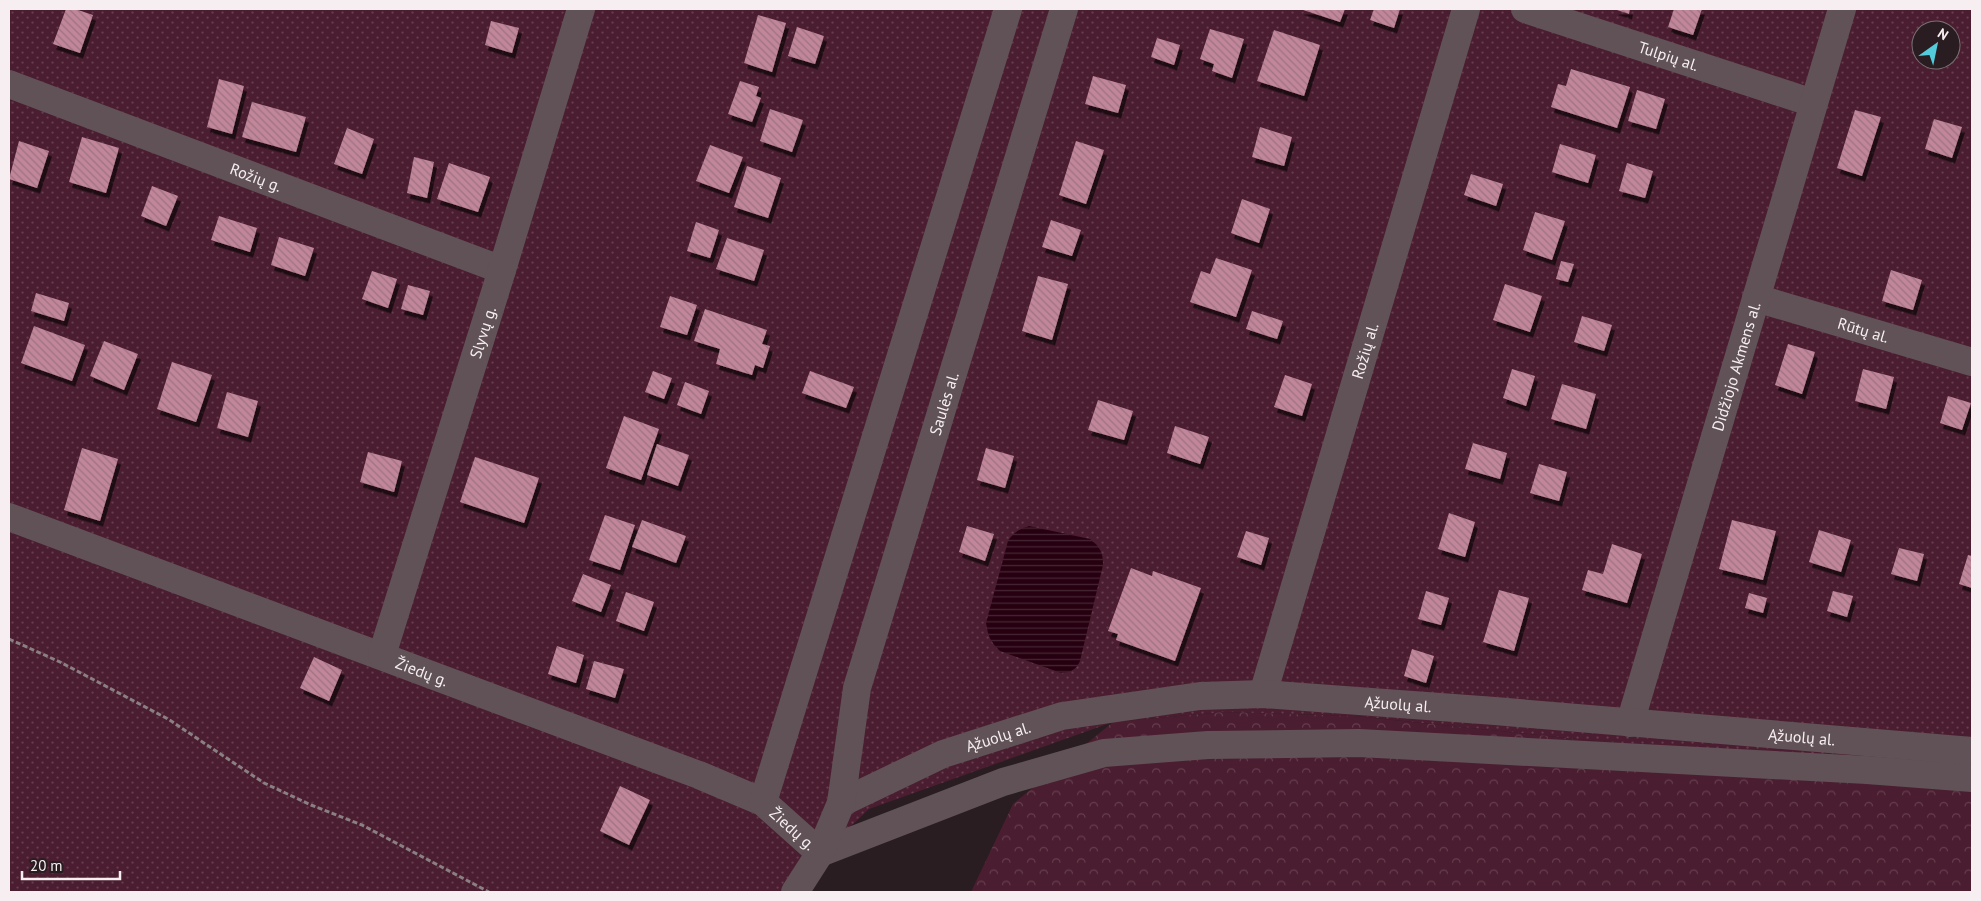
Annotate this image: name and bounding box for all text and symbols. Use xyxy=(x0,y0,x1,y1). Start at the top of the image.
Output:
north arrow xyxy=(1911,20,1961,70)
text: N xyxy=(1934,24,1952,44)
street label: Tulpių al. xyxy=(1636,37,1701,75)
street label: Rožių g. xyxy=(227,158,285,196)
street label: Didžiojo Akmens al. xyxy=(1707,299,1765,434)
street label: Slyvų g. xyxy=(465,304,500,361)
street label: Rūtų al. xyxy=(1835,313,1891,347)
street label: Rožių al. xyxy=(1347,320,1382,381)
street label: Saulės al. xyxy=(925,370,963,438)
street label: Žiedų g. xyxy=(393,653,451,690)
street label: Ąžuolų al. xyxy=(1364,691,1432,716)
street label: Ąžuolų al. xyxy=(963,717,1033,756)
street label: Ąžuolų al. xyxy=(1768,724,1836,749)
street label: Žiedų g. xyxy=(766,803,820,854)
scale bar xyxy=(22,848,120,880)
text: 20 m xyxy=(30,856,63,875)

